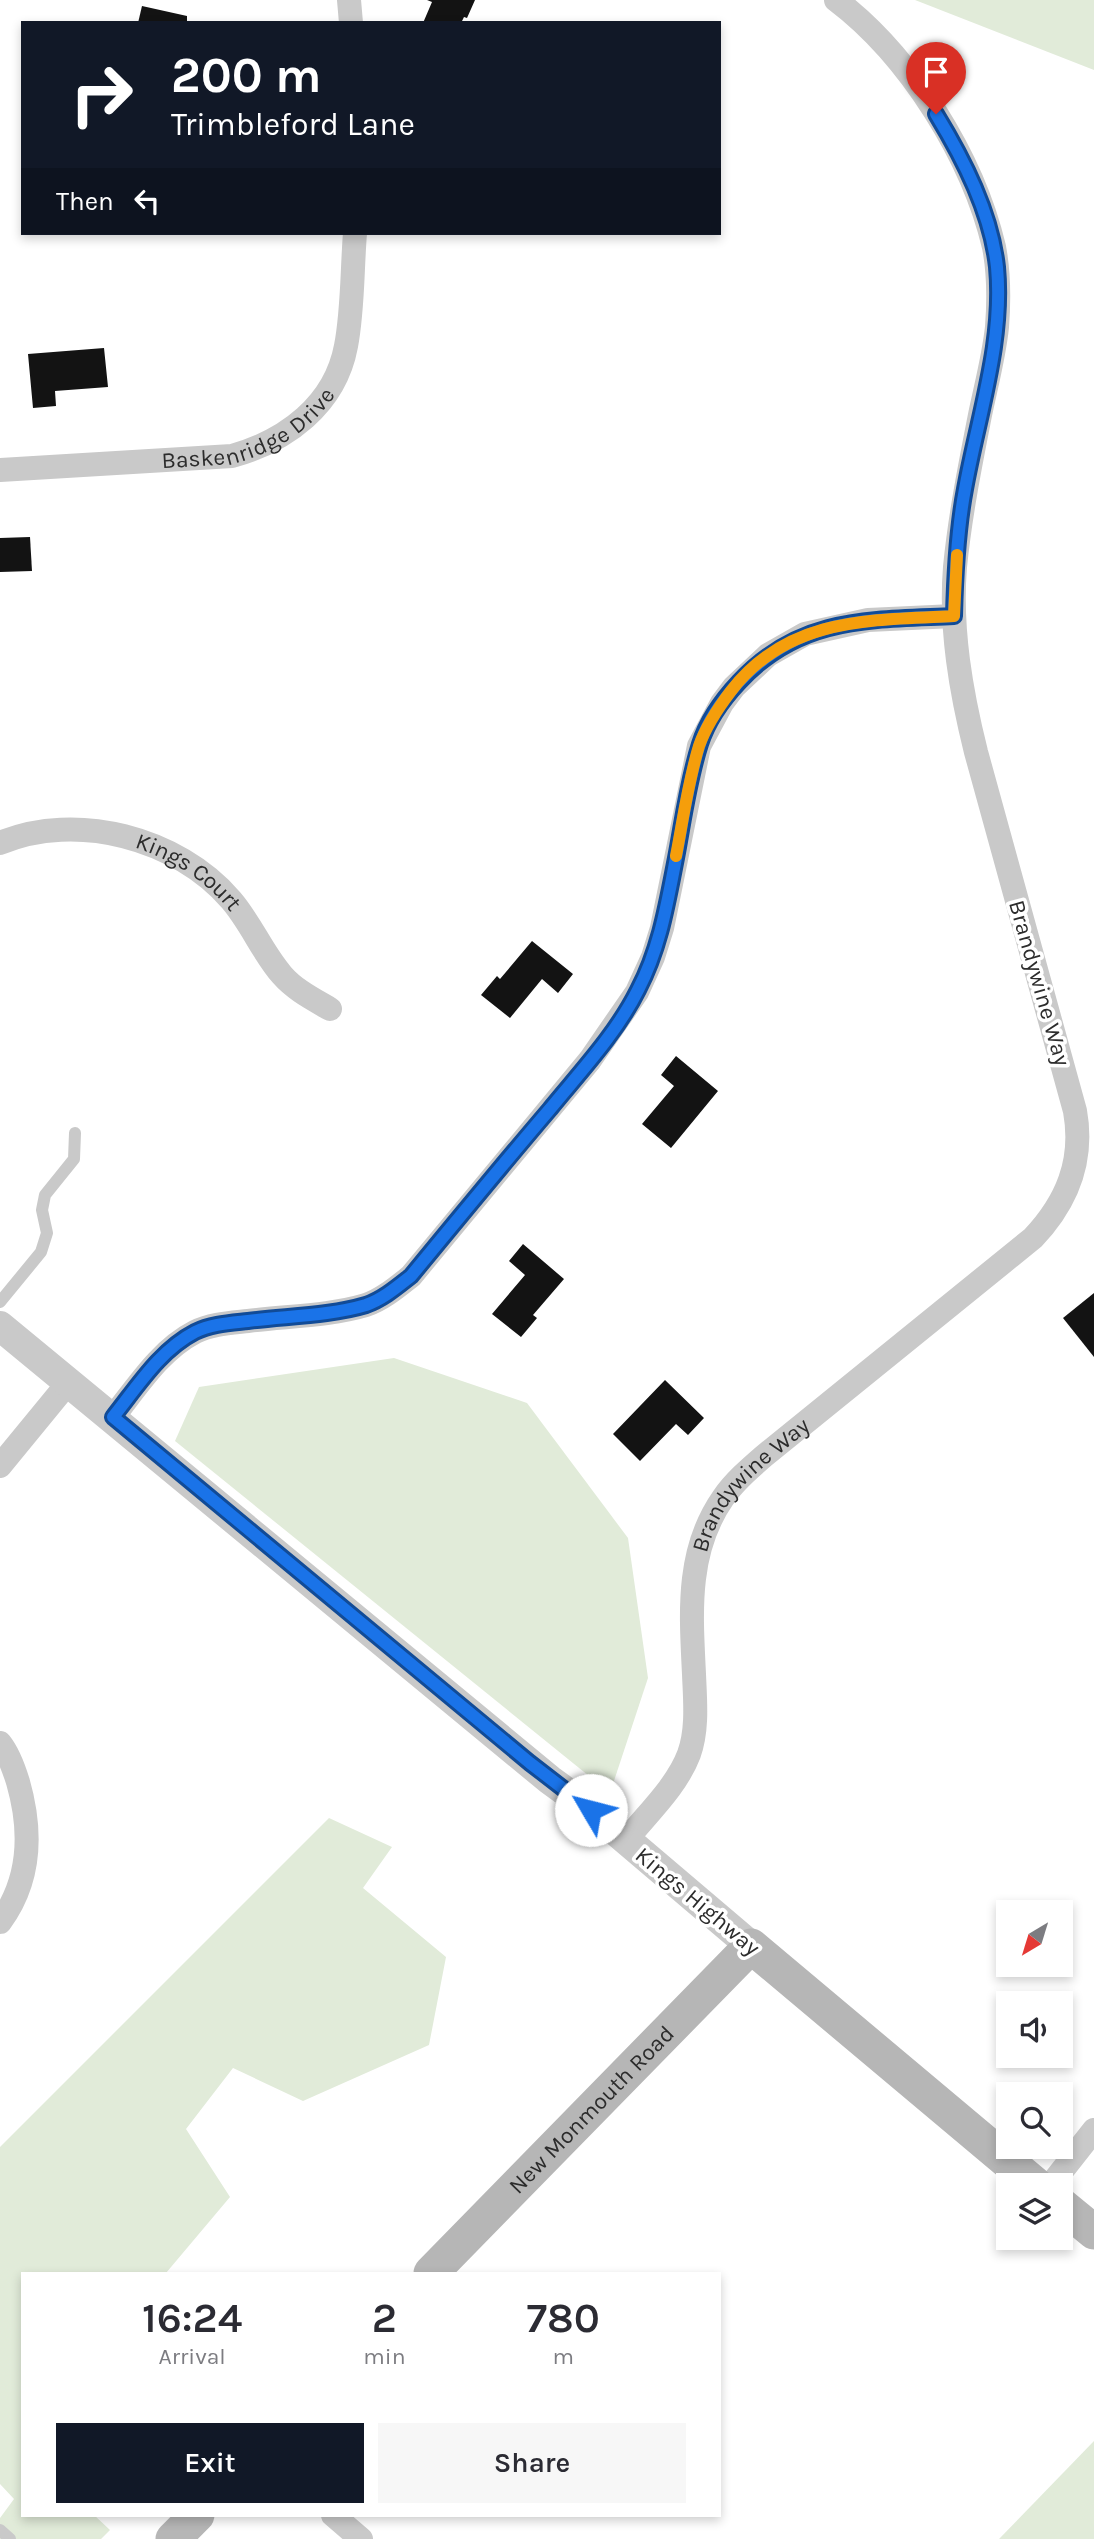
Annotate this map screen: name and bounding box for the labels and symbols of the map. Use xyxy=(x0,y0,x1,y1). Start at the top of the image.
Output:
pin xyxy=(906,42,966,114)
street label: Baskenridge Drive xyxy=(161,382,340,474)
street label: Kings Court xyxy=(132,827,247,917)
street label: Brandywine Way xyxy=(1003,897,1076,1069)
street label: Brandywine Way xyxy=(686,1412,815,1555)
position arrow xyxy=(554,1773,628,1847)
street label: Kings Highway xyxy=(630,1841,766,1962)
north arrow xyxy=(996,1900,1073,1978)
street label: New Monmouth Road xyxy=(503,2020,680,2199)

